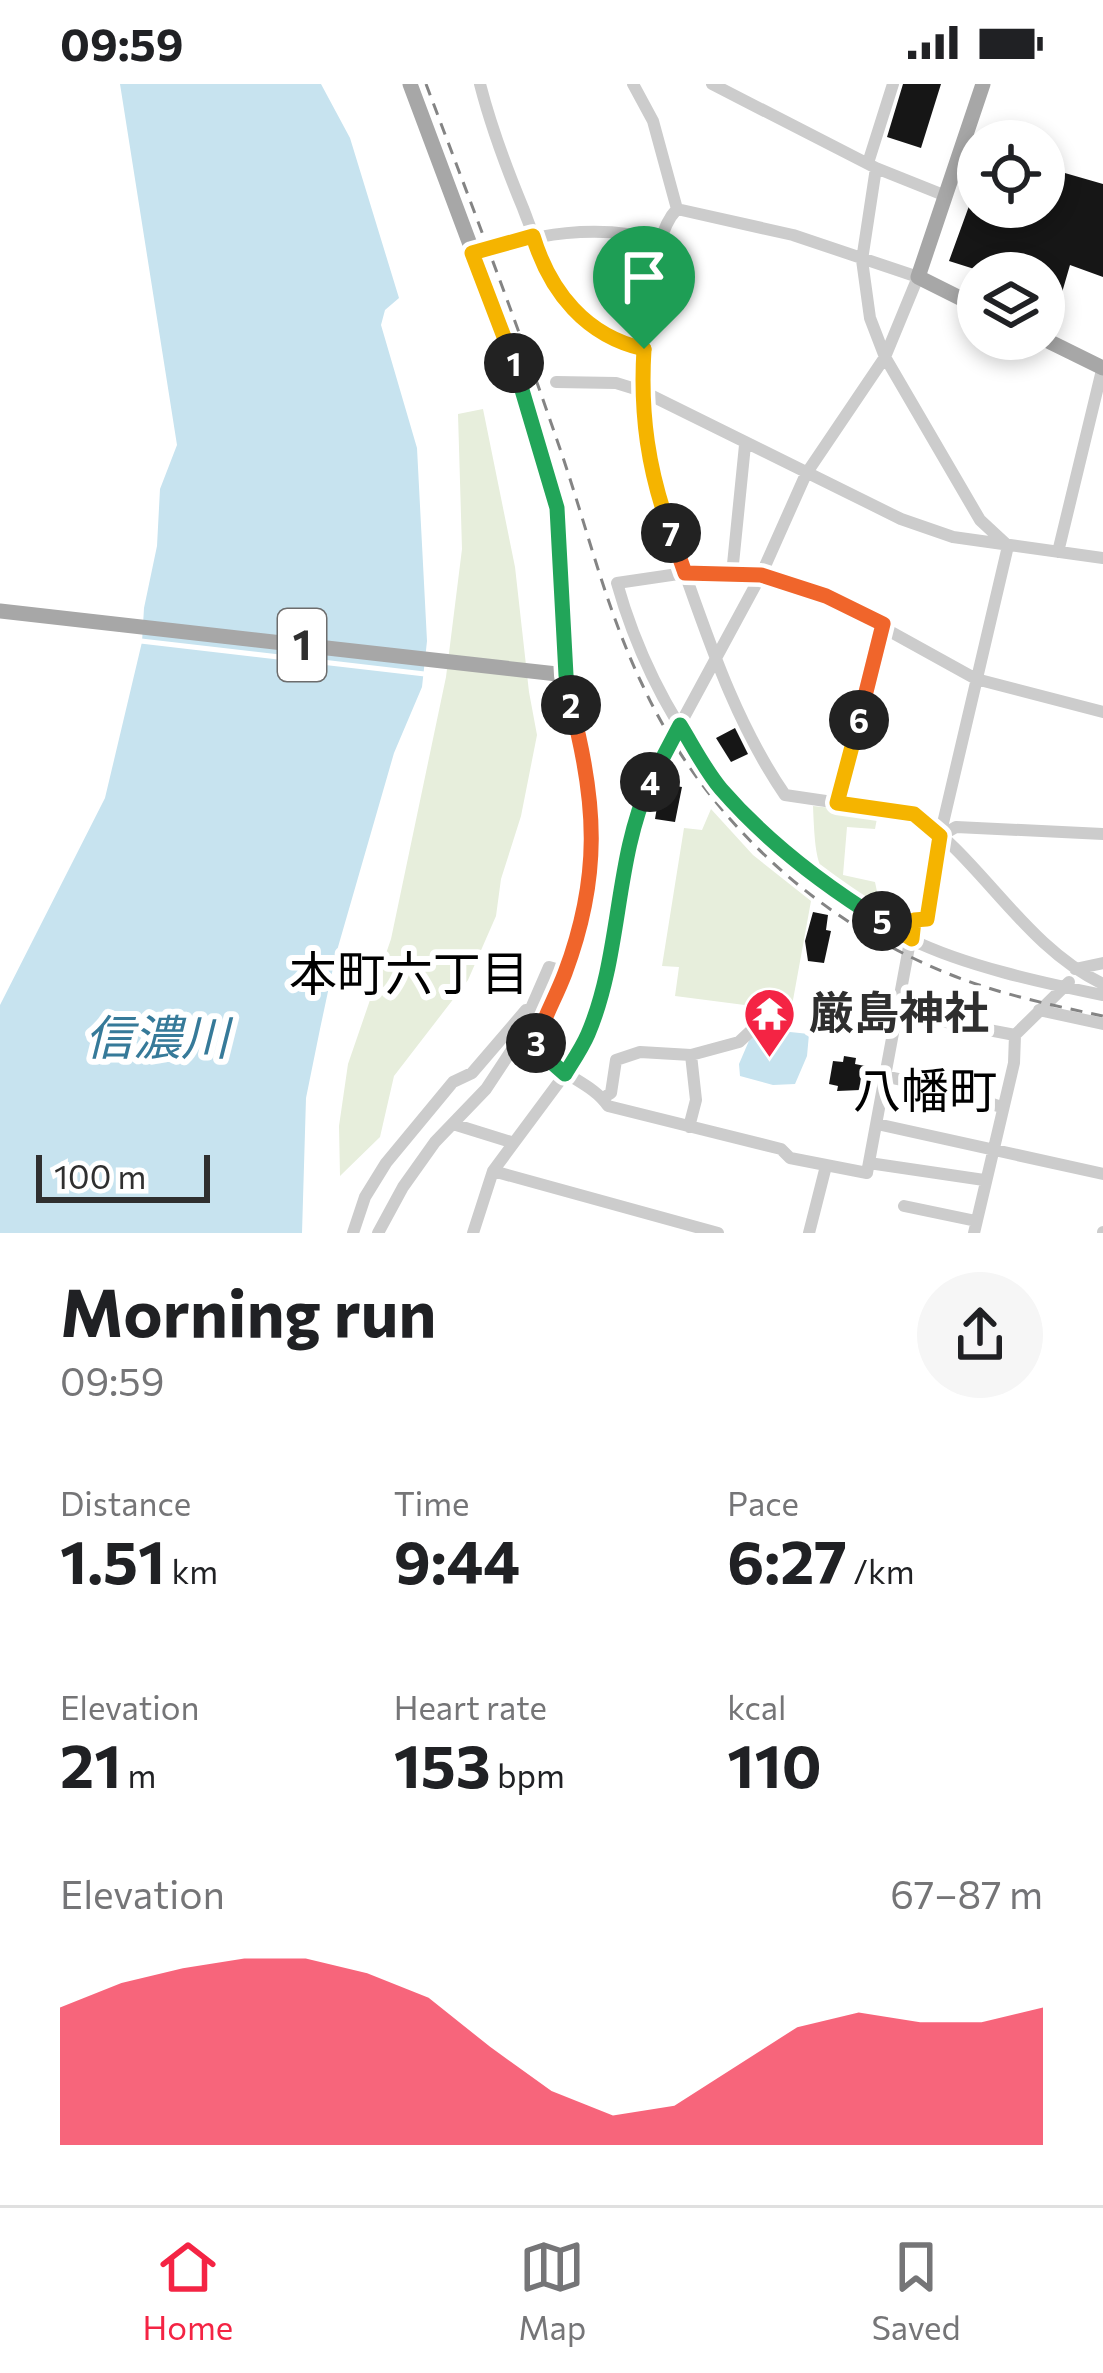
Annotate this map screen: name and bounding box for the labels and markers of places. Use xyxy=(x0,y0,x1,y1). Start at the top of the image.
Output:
pin xyxy=(593,226,695,349)
pin: 1 xyxy=(484,333,544,393)
pin: 7 xyxy=(641,503,701,563)
pin: 2 xyxy=(541,675,601,735)
pin: 6 xyxy=(829,690,889,750)
pin: 4 xyxy=(620,752,680,812)
pin: 5 xyxy=(852,891,912,951)
place label: 厳島神社 xyxy=(809,983,989,1038)
temple icon: 厳島神社 xyxy=(742,985,798,1059)
pin: 3 xyxy=(506,1013,566,1073)

